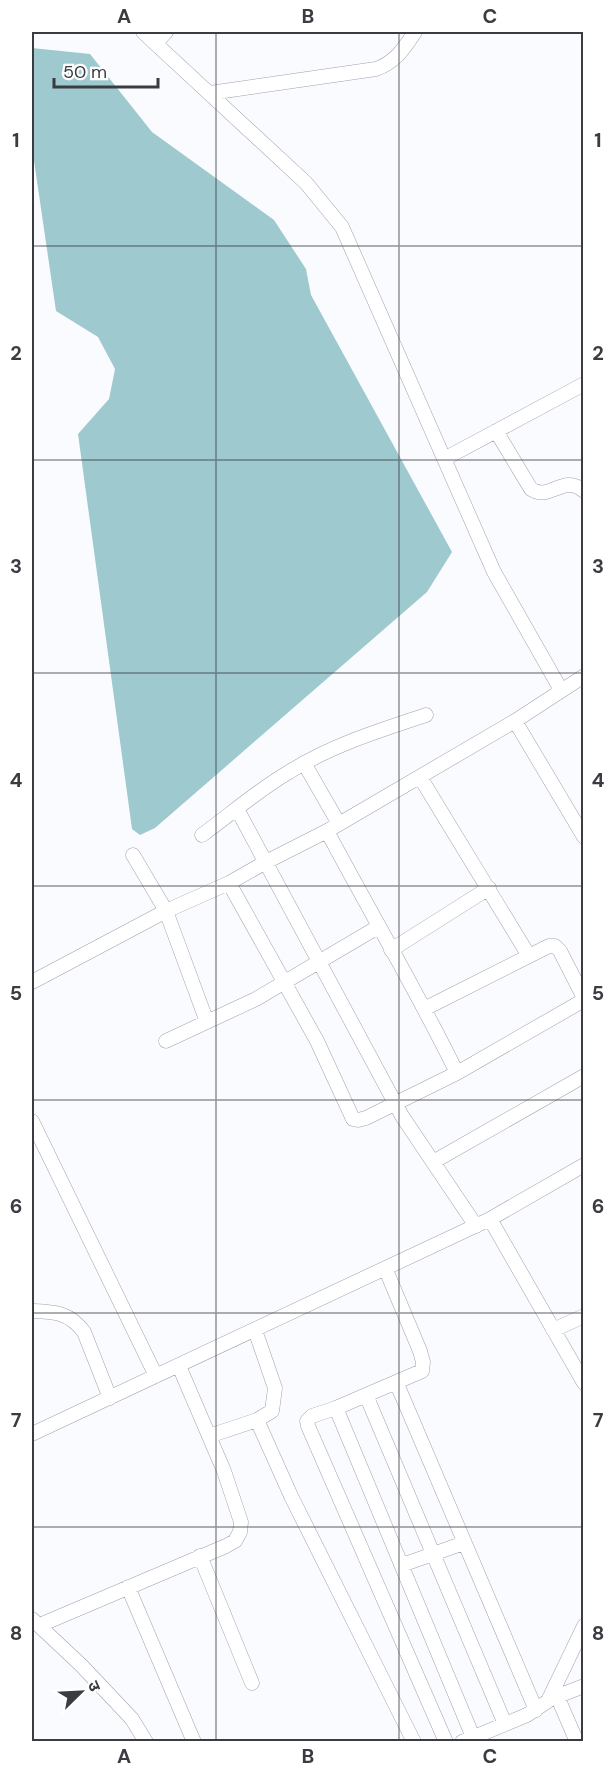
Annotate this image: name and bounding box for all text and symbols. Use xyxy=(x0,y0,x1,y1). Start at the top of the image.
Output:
text: A xyxy=(117,3,131,29)
text: B xyxy=(302,3,314,29)
text: C xyxy=(483,3,497,29)
scale bar xyxy=(54,51,158,89)
text: 50 m xyxy=(63,60,107,84)
text: 1 xyxy=(12,127,20,153)
text: 1 xyxy=(594,127,602,153)
text: 2 xyxy=(10,340,22,366)
text: 2 xyxy=(592,340,604,366)
text: 3 xyxy=(10,553,22,579)
text: 3 xyxy=(592,553,604,579)
text: 4 xyxy=(10,767,23,793)
text: 4 xyxy=(592,767,605,793)
text: 5 xyxy=(10,980,22,1006)
text: 5 xyxy=(592,980,604,1006)
text: 6 xyxy=(10,1193,22,1219)
text: 6 xyxy=(592,1193,604,1219)
text: 7 xyxy=(11,1407,22,1433)
text: 7 xyxy=(593,1407,604,1433)
text: 8 xyxy=(10,1620,22,1646)
text: 8 xyxy=(592,1620,604,1646)
north arrow xyxy=(51,1662,111,1722)
text: उ xyxy=(83,1678,106,1695)
text: A xyxy=(117,1743,131,1769)
text: B xyxy=(302,1743,314,1769)
text: C xyxy=(483,1743,497,1769)

